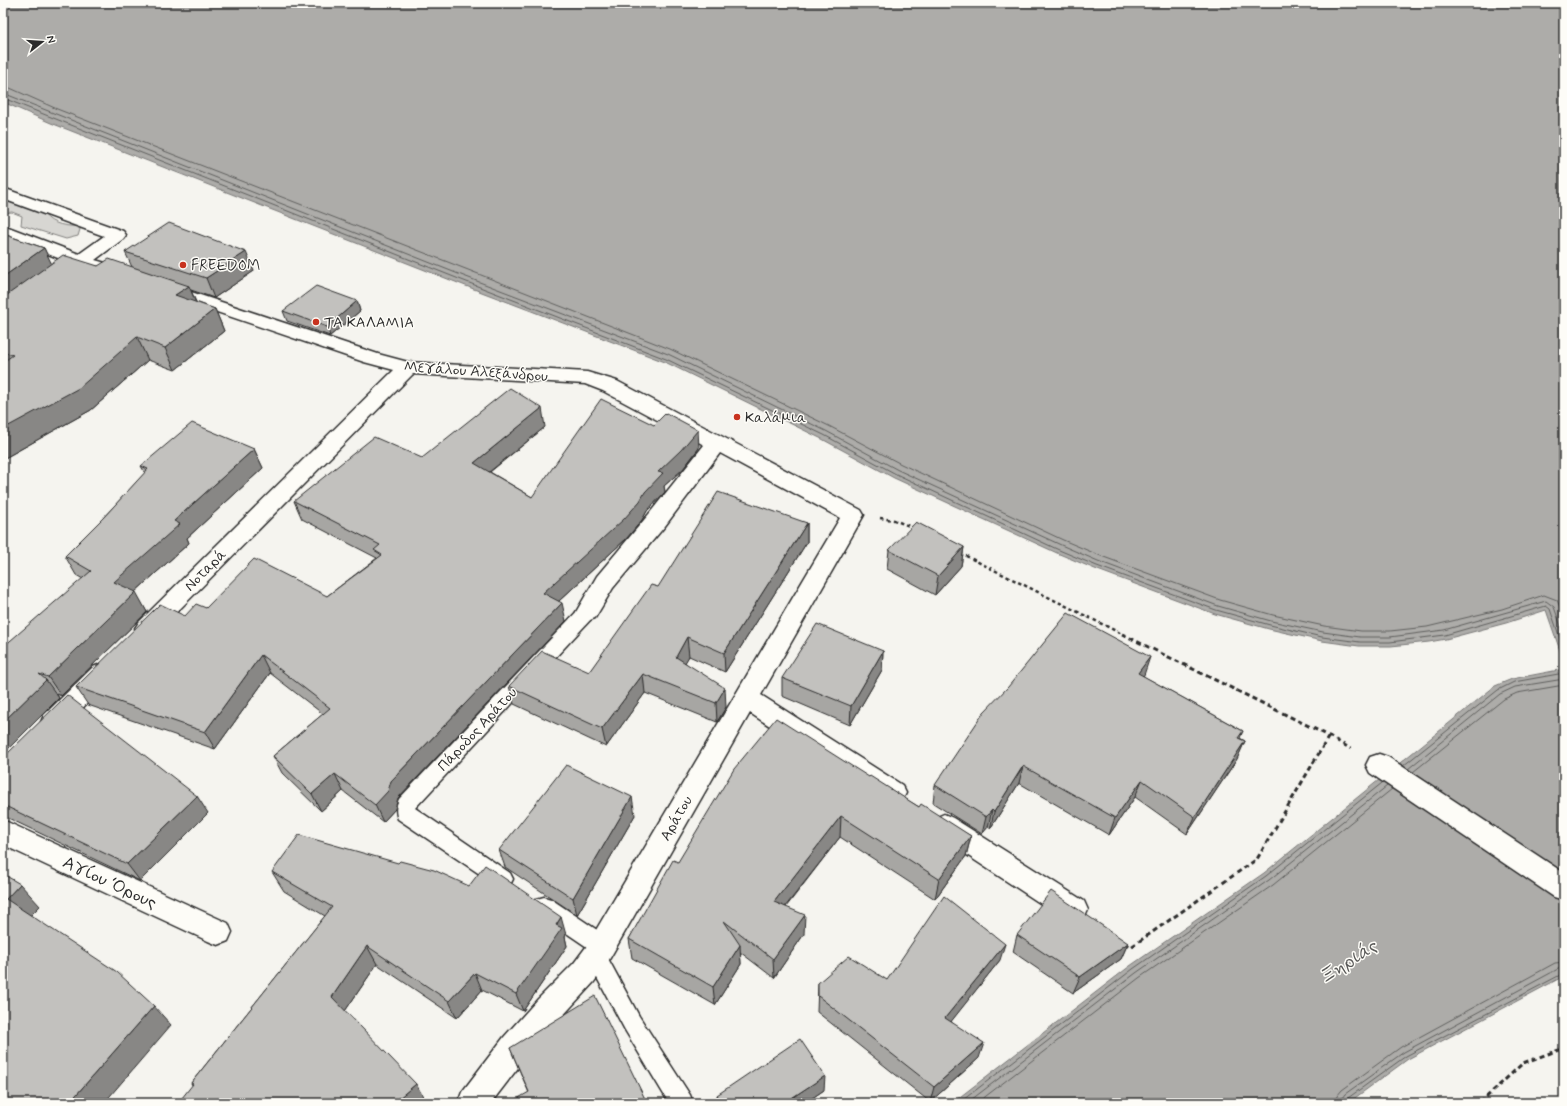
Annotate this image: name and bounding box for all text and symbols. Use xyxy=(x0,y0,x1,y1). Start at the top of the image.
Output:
north arrow xyxy=(22,22,62,62)
text: N xyxy=(43,34,58,45)
place label: FREEDOM xyxy=(191,256,260,276)
marker: FREEDOM xyxy=(178,260,188,270)
place label: ΤΑ ΚΑΛΑΜΙΑ xyxy=(324,313,414,333)
marker: ΤΑ ΚΑΛΑΜΙΑ xyxy=(311,317,321,327)
street label: Μεγάλου Αλεξάνδρου xyxy=(403,357,549,387)
place label: Καλάμια xyxy=(745,408,807,428)
marker: Καλάμια xyxy=(732,412,742,422)
street label: Νοταρά xyxy=(180,545,232,596)
street label: Πάροδος Αράτου xyxy=(433,683,522,776)
street label: Αράτου xyxy=(656,792,698,845)
street label: Αγίου Όρους xyxy=(59,851,161,915)
water label: Ξηριάς xyxy=(1314,933,1383,990)

